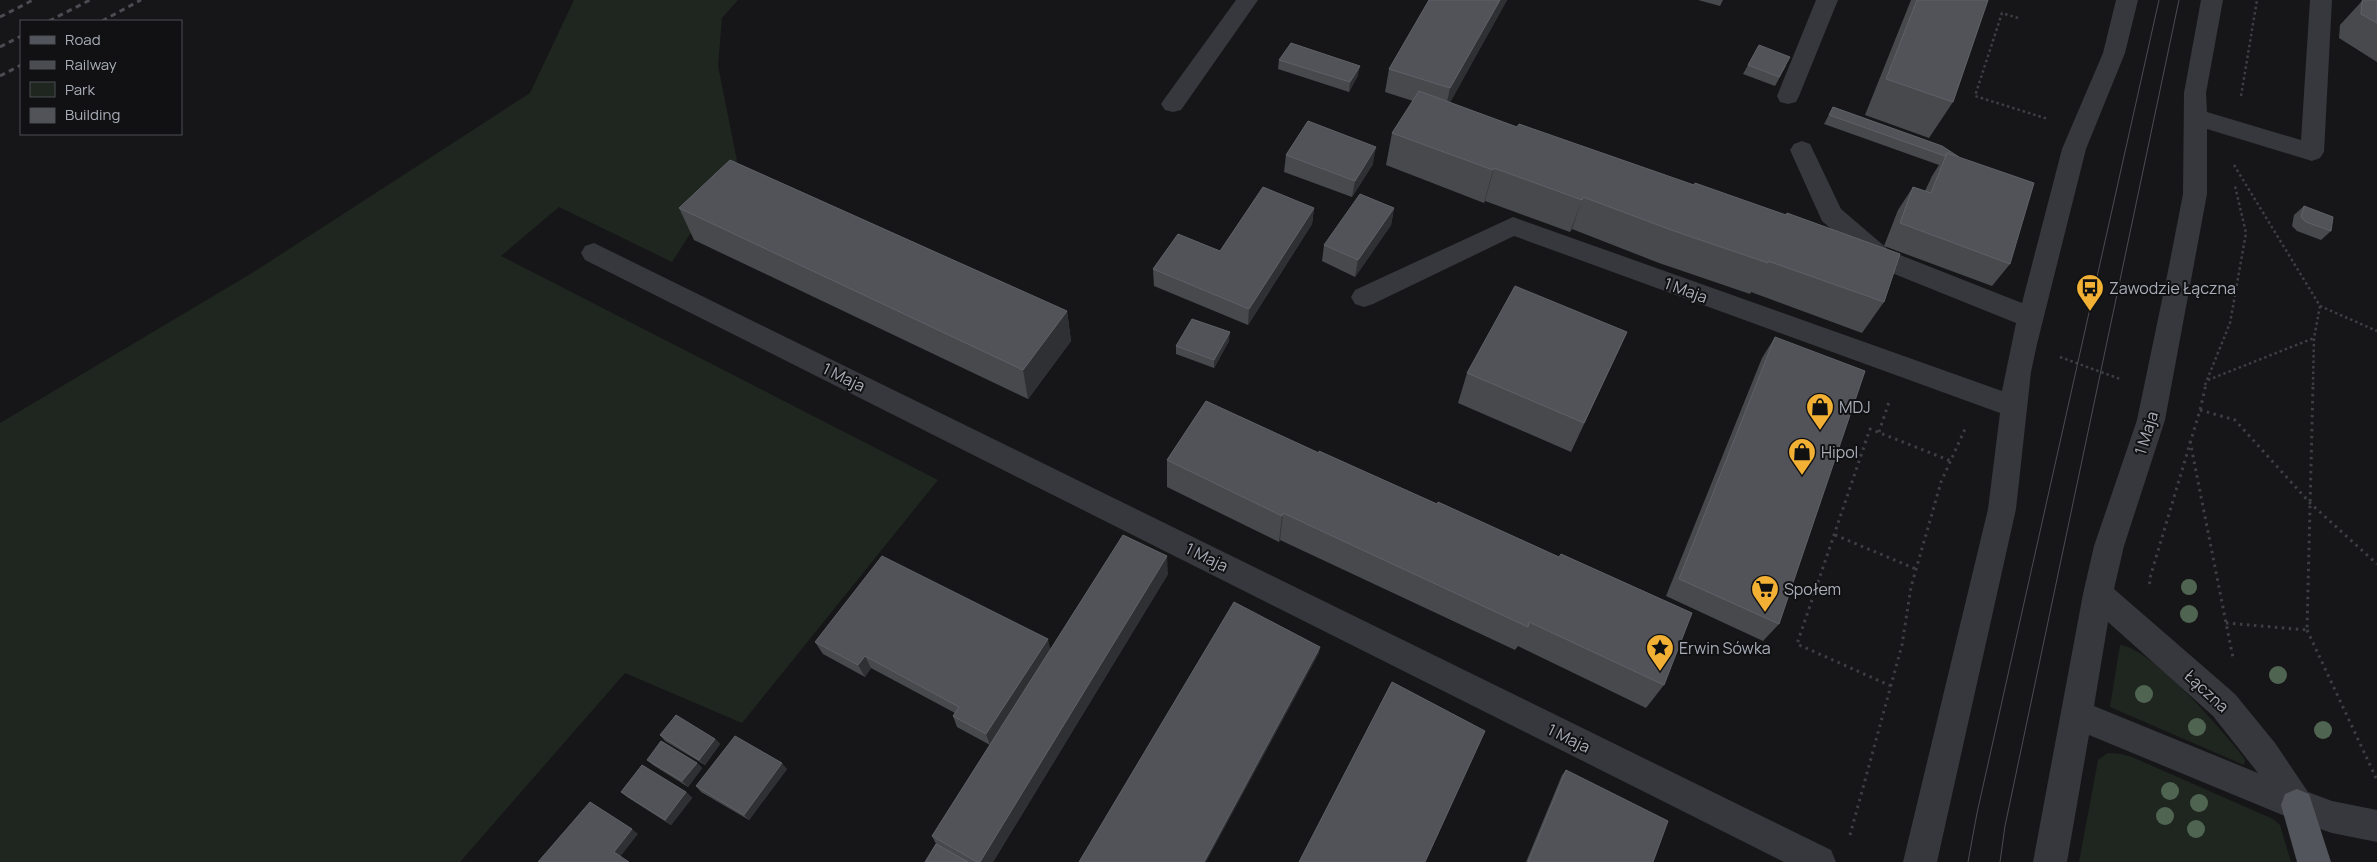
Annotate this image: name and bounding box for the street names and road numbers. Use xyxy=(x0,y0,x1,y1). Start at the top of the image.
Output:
street label: 1 Maja xyxy=(1661,272,1711,308)
street label: 1 Maja xyxy=(819,357,869,397)
street label: 1 Maja xyxy=(2129,408,2163,458)
street label: 1 Maja xyxy=(1182,537,1232,577)
street label: Łączna xyxy=(2180,665,2234,717)
street label: 1 Maja xyxy=(1544,718,1594,758)

